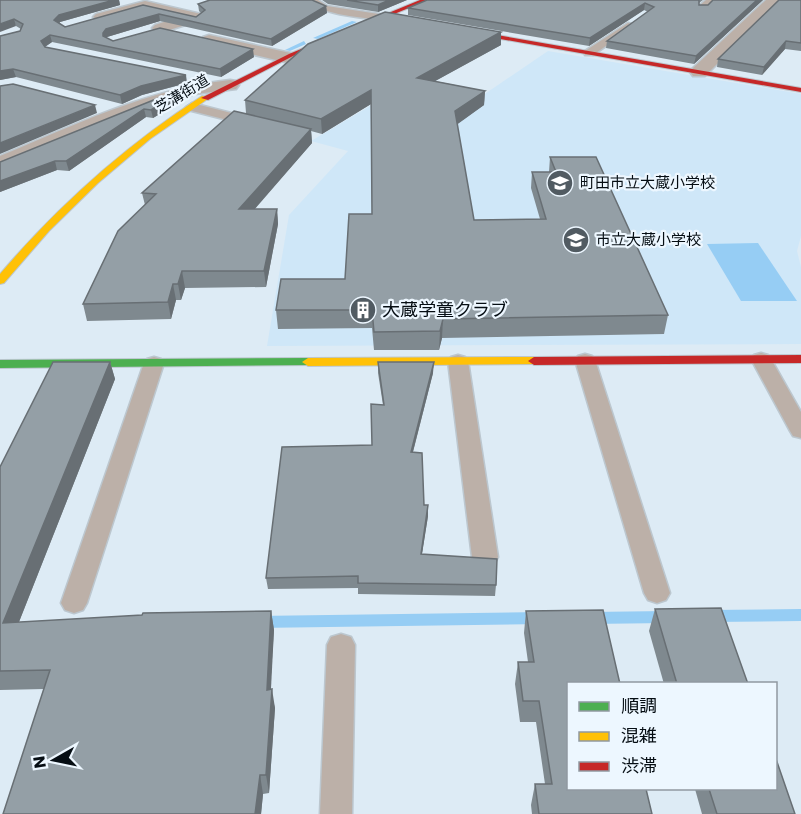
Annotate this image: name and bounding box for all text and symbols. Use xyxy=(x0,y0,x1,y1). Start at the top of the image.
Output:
street label: 芝溝街道 xyxy=(151,69,213,118)
school or university icon: 町田市立大蔵小学校 xyxy=(545,168,575,198)
place label: 町田市立大蔵小学校 xyxy=(580,172,715,193)
school or university icon: 市立大蔵小学校 xyxy=(561,225,591,255)
place label: 市立大蔵小学校 xyxy=(596,229,701,250)
building icon: 大蔵学童クラブ xyxy=(348,295,378,325)
place label: 大蔵学童クラブ xyxy=(382,297,508,322)
legend xyxy=(567,682,777,790)
text: 順調 xyxy=(621,693,657,718)
text: 混雑 xyxy=(621,723,657,748)
north arrow xyxy=(24,730,84,790)
text: 渋滞 xyxy=(621,753,657,778)
text: N xyxy=(27,755,52,770)

